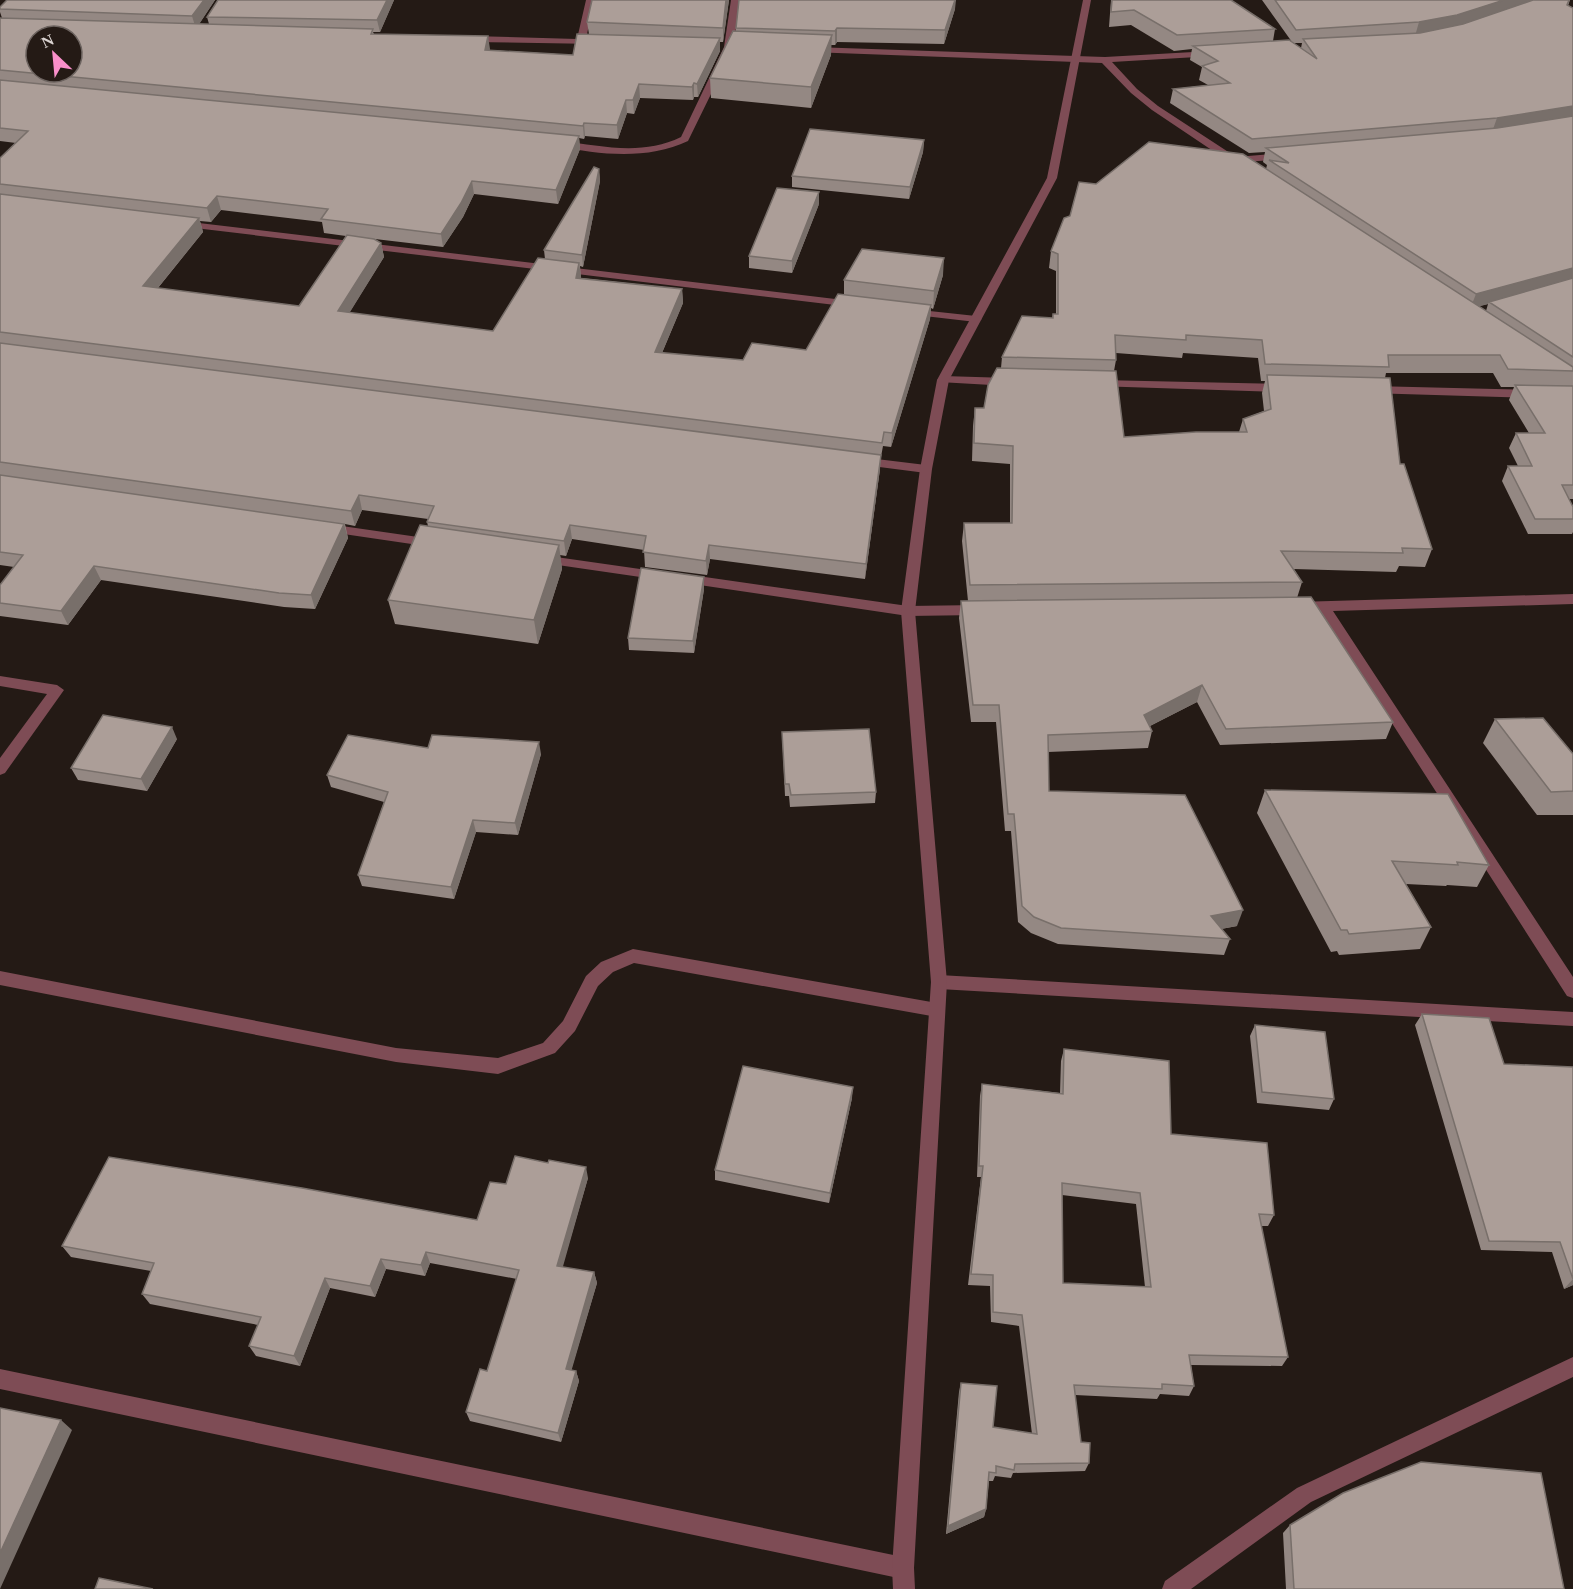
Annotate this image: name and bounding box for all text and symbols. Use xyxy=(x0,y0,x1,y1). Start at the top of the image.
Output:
north arrow xyxy=(24,24,84,84)
text: N xyxy=(39,31,57,51)

